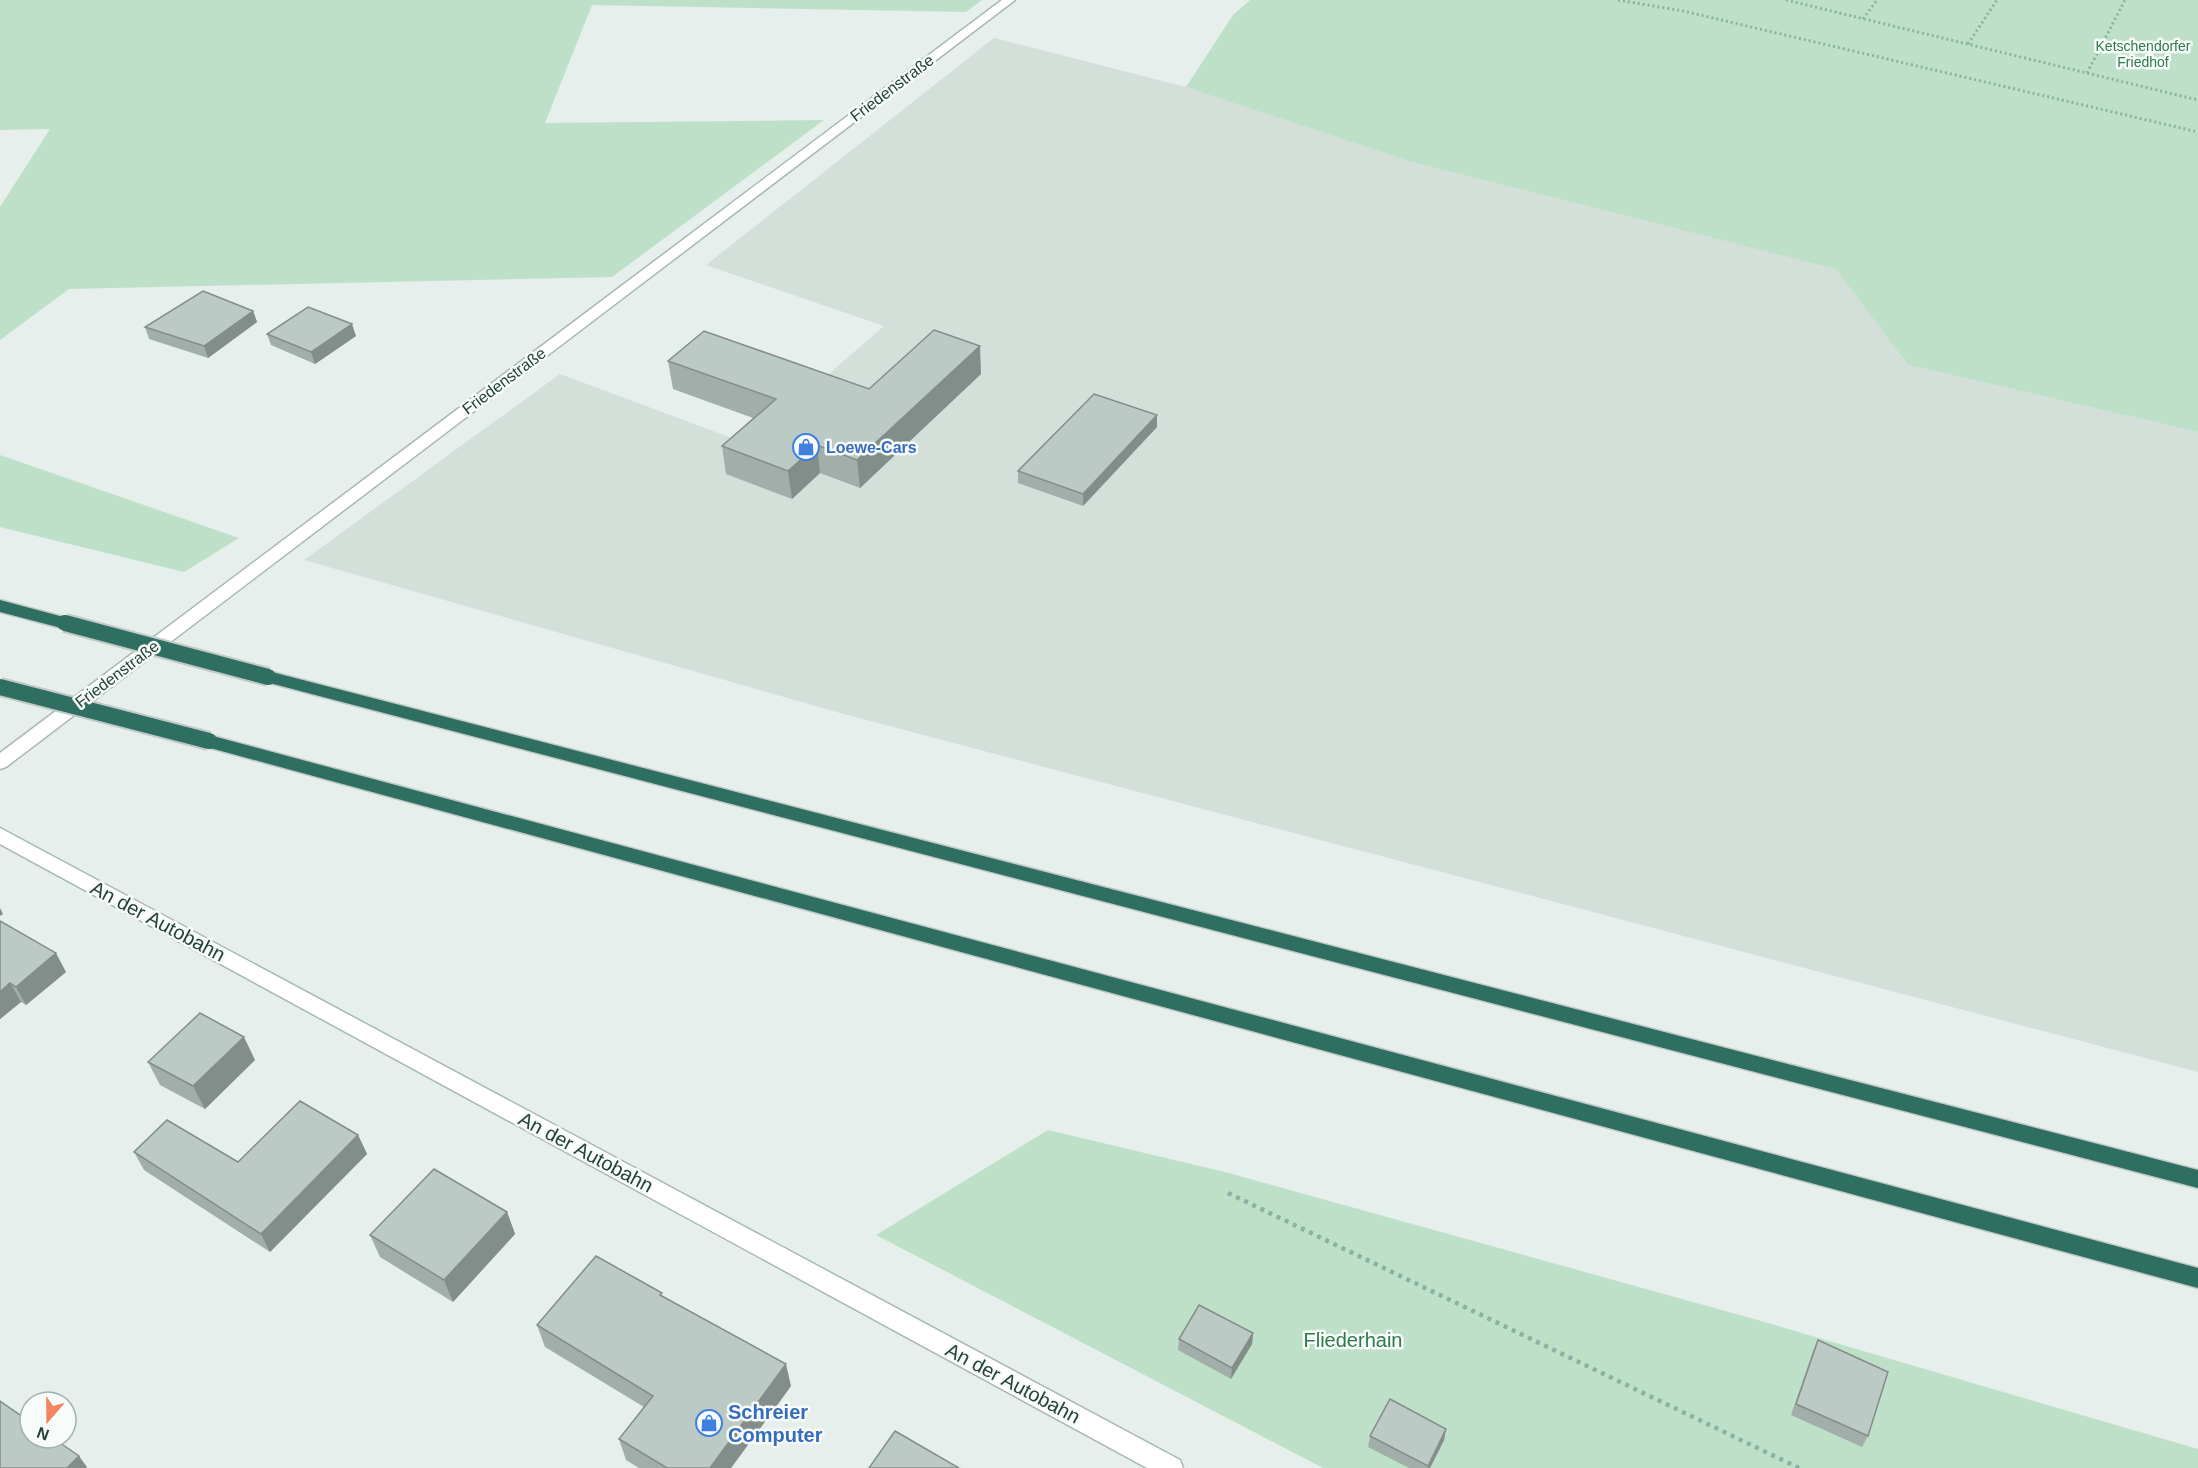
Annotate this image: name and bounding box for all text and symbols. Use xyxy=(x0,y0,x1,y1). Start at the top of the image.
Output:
park label: Ketschendorfer Friedhof xyxy=(2096,38,2191,70)
street label: Friedenstraße xyxy=(847,51,937,125)
street label: Friedenstraße xyxy=(459,344,549,418)
shop icon: Loewe-Cars xyxy=(791,432,821,462)
place label: Loewe-Cars xyxy=(826,439,917,456)
street label: Friedenstraße xyxy=(72,637,162,711)
street label: An der Autobahn xyxy=(87,876,229,966)
street label: An der Autobahn xyxy=(515,1107,657,1197)
park label: Fliederhain xyxy=(1304,1329,1402,1351)
street label: An der Autobahn xyxy=(942,1338,1084,1428)
north arrow xyxy=(18,1390,78,1450)
place label: Schreier Computer xyxy=(728,1401,823,1446)
shop icon: Schreier Computer xyxy=(694,1408,724,1438)
text: N xyxy=(35,1424,51,1444)

